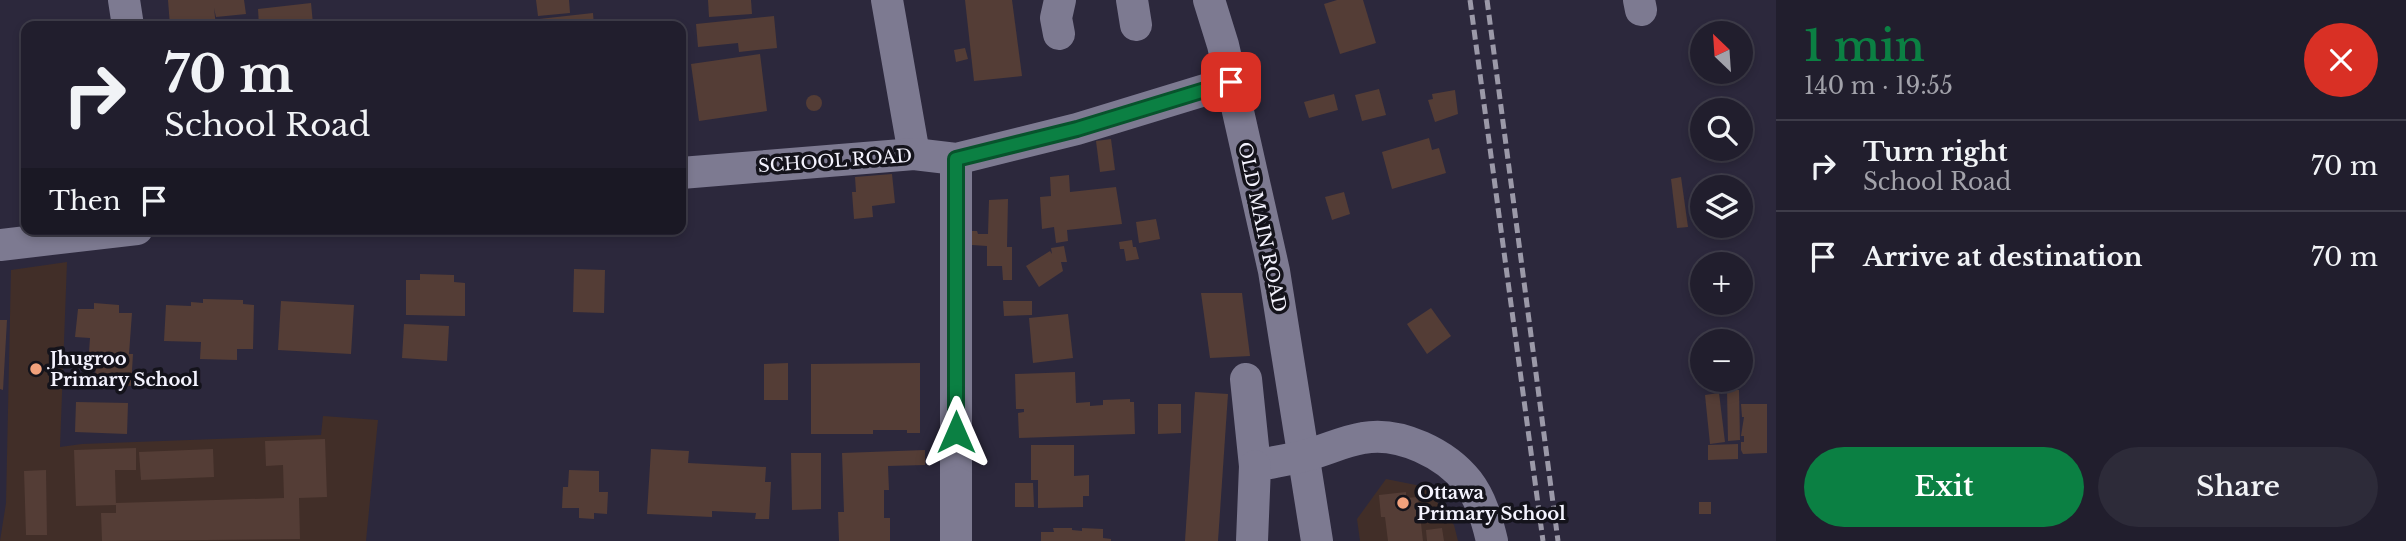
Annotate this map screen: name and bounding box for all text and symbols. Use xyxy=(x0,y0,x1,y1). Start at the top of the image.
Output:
text: 1 min xyxy=(1804,20,1925,72)
north arrow xyxy=(1690,21,1754,84)
map controls xyxy=(1690,21,1753,392)
button: close xyxy=(2304,23,2378,97)
text: 70 m xyxy=(164,44,294,105)
icon: right xyxy=(49,49,140,140)
pin xyxy=(1201,52,1261,112)
icon: arrive xyxy=(1212,63,1250,101)
text: 140 m · 19:55 xyxy=(1804,72,1953,100)
button: search xyxy=(1690,98,1753,161)
text: School Road xyxy=(164,105,370,145)
text: Turn right xyxy=(1863,136,2008,168)
street label: OLD MAIN ROAD xyxy=(1233,140,1291,314)
street label: SCHOOL ROAD xyxy=(757,145,913,177)
icon: right xyxy=(1804,147,1842,185)
text: 70 m xyxy=(2311,150,2378,182)
text: School Road xyxy=(1863,168,2011,196)
button: layers xyxy=(1690,175,1753,238)
icon: arrive xyxy=(135,182,173,220)
text: Then xyxy=(49,185,121,217)
icon: arrive xyxy=(1804,238,1842,276)
text: Arrive at destination xyxy=(1863,241,2143,273)
text: 70 m xyxy=(2311,241,2378,273)
button: + xyxy=(1690,252,1753,315)
button: − xyxy=(1690,329,1753,392)
place label: Jhugroo Primary School xyxy=(46,348,199,391)
marker: Jhugroo Primary School xyxy=(28,361,44,377)
position arrow xyxy=(919,395,993,469)
button: Exit xyxy=(1804,447,2084,527)
button: Share xyxy=(2098,447,2378,527)
place label: Ottawa Primary School xyxy=(1417,482,1566,525)
marker: Ottawa Primary School xyxy=(1395,495,1411,511)

